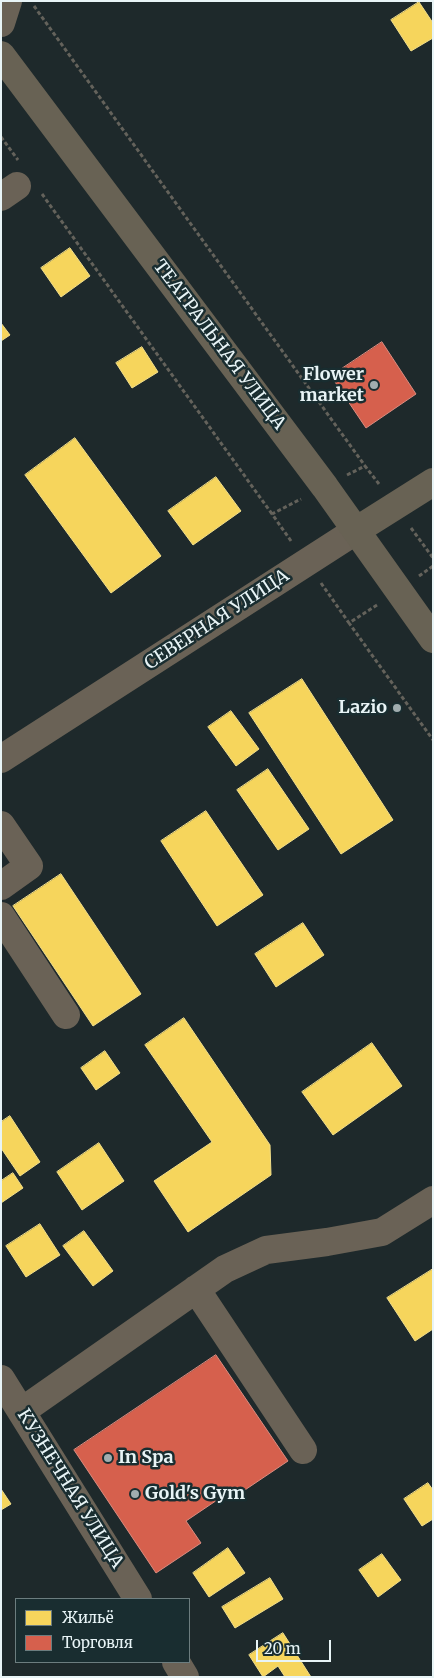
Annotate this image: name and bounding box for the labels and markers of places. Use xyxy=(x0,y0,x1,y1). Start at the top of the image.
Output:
place label: Flower market xyxy=(300,364,364,406)
marker: Flower market xyxy=(368,379,380,391)
place label: Lazio xyxy=(338,697,387,719)
marker: Lazio xyxy=(391,702,403,714)
place label: In Spa xyxy=(118,1447,174,1469)
marker: In Spa xyxy=(102,1452,114,1464)
place label: Gold's Gym xyxy=(145,1483,245,1505)
marker: Gold's Gym xyxy=(129,1488,141,1500)

